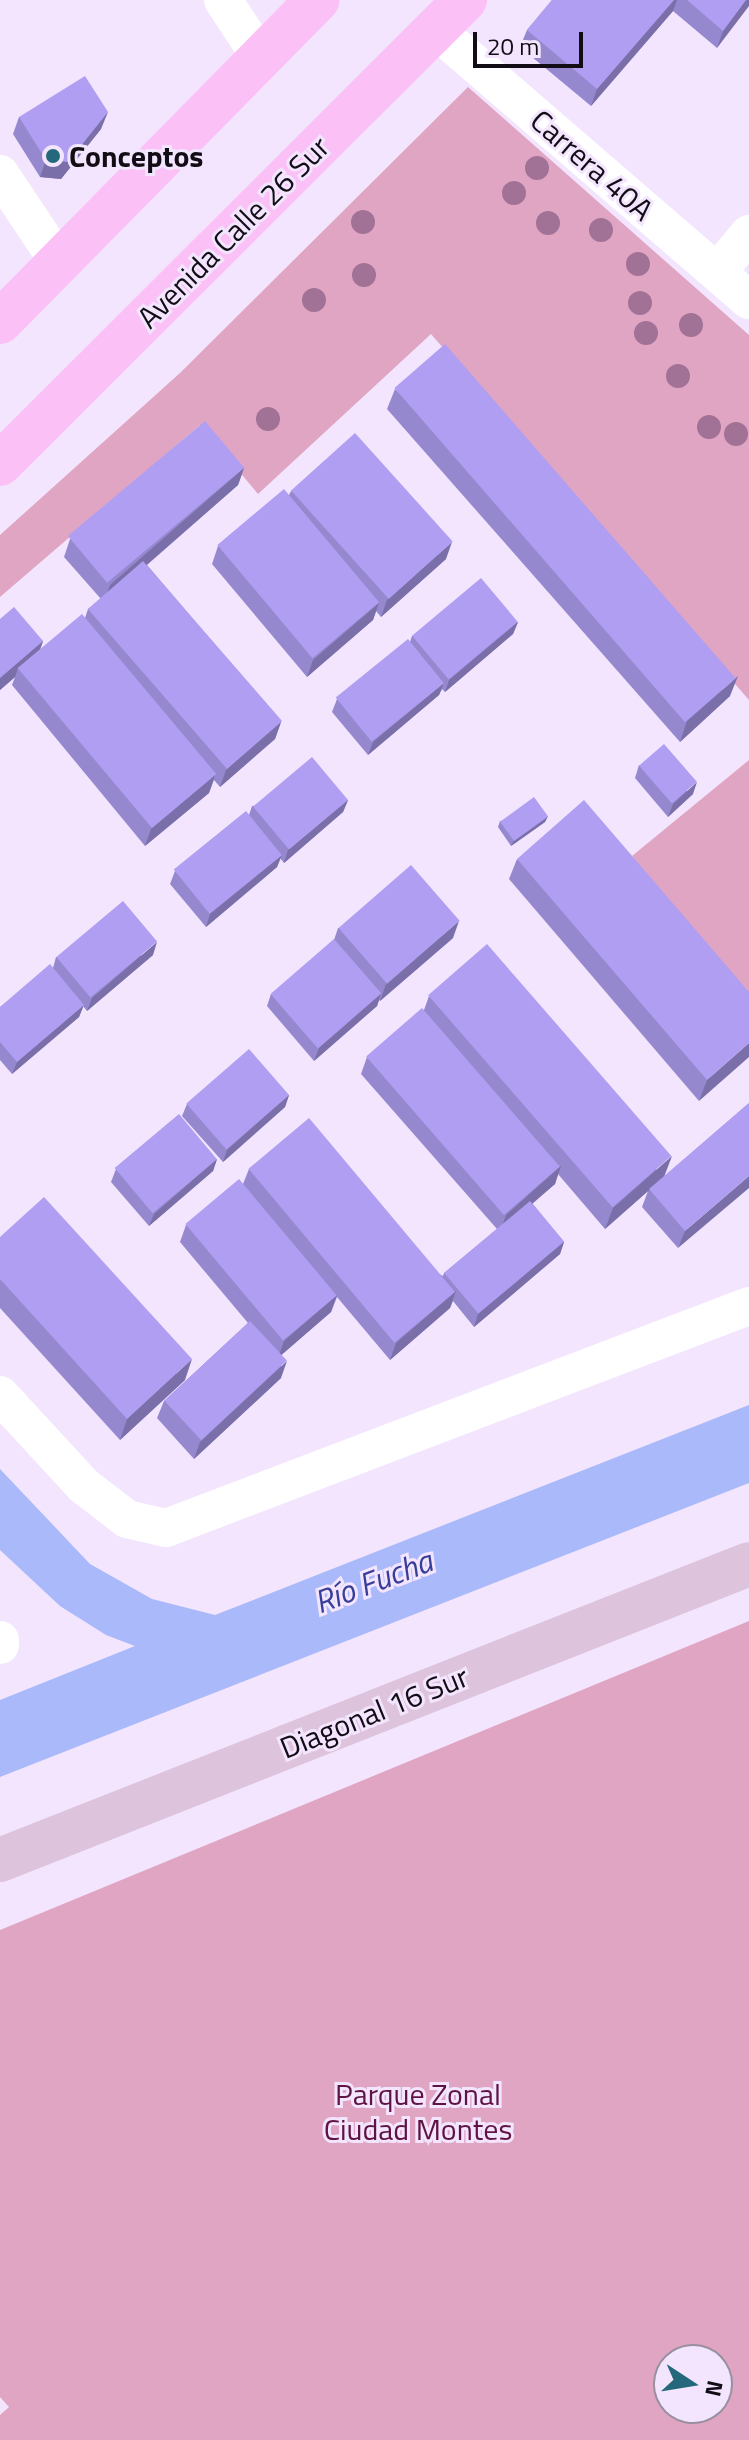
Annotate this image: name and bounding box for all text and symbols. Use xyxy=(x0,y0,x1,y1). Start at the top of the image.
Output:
scale bar xyxy=(477,16,587,66)
text: 20 m xyxy=(487,28,539,64)
street label: Carrera 40A xyxy=(523,102,661,228)
street label: Avenida Calle 26 Sur xyxy=(130,129,336,335)
place label: Conceptos xyxy=(69,138,204,174)
marker: Conceptos xyxy=(44,147,62,165)
water label: Río Fucha xyxy=(308,1541,438,1621)
street label: Diagonal 16 Sur xyxy=(275,1658,473,1766)
park label: Parque Zonal Ciudad Montes xyxy=(324,2076,512,2146)
north arrow xyxy=(653,2344,733,2424)
text: N xyxy=(696,2378,733,2400)

